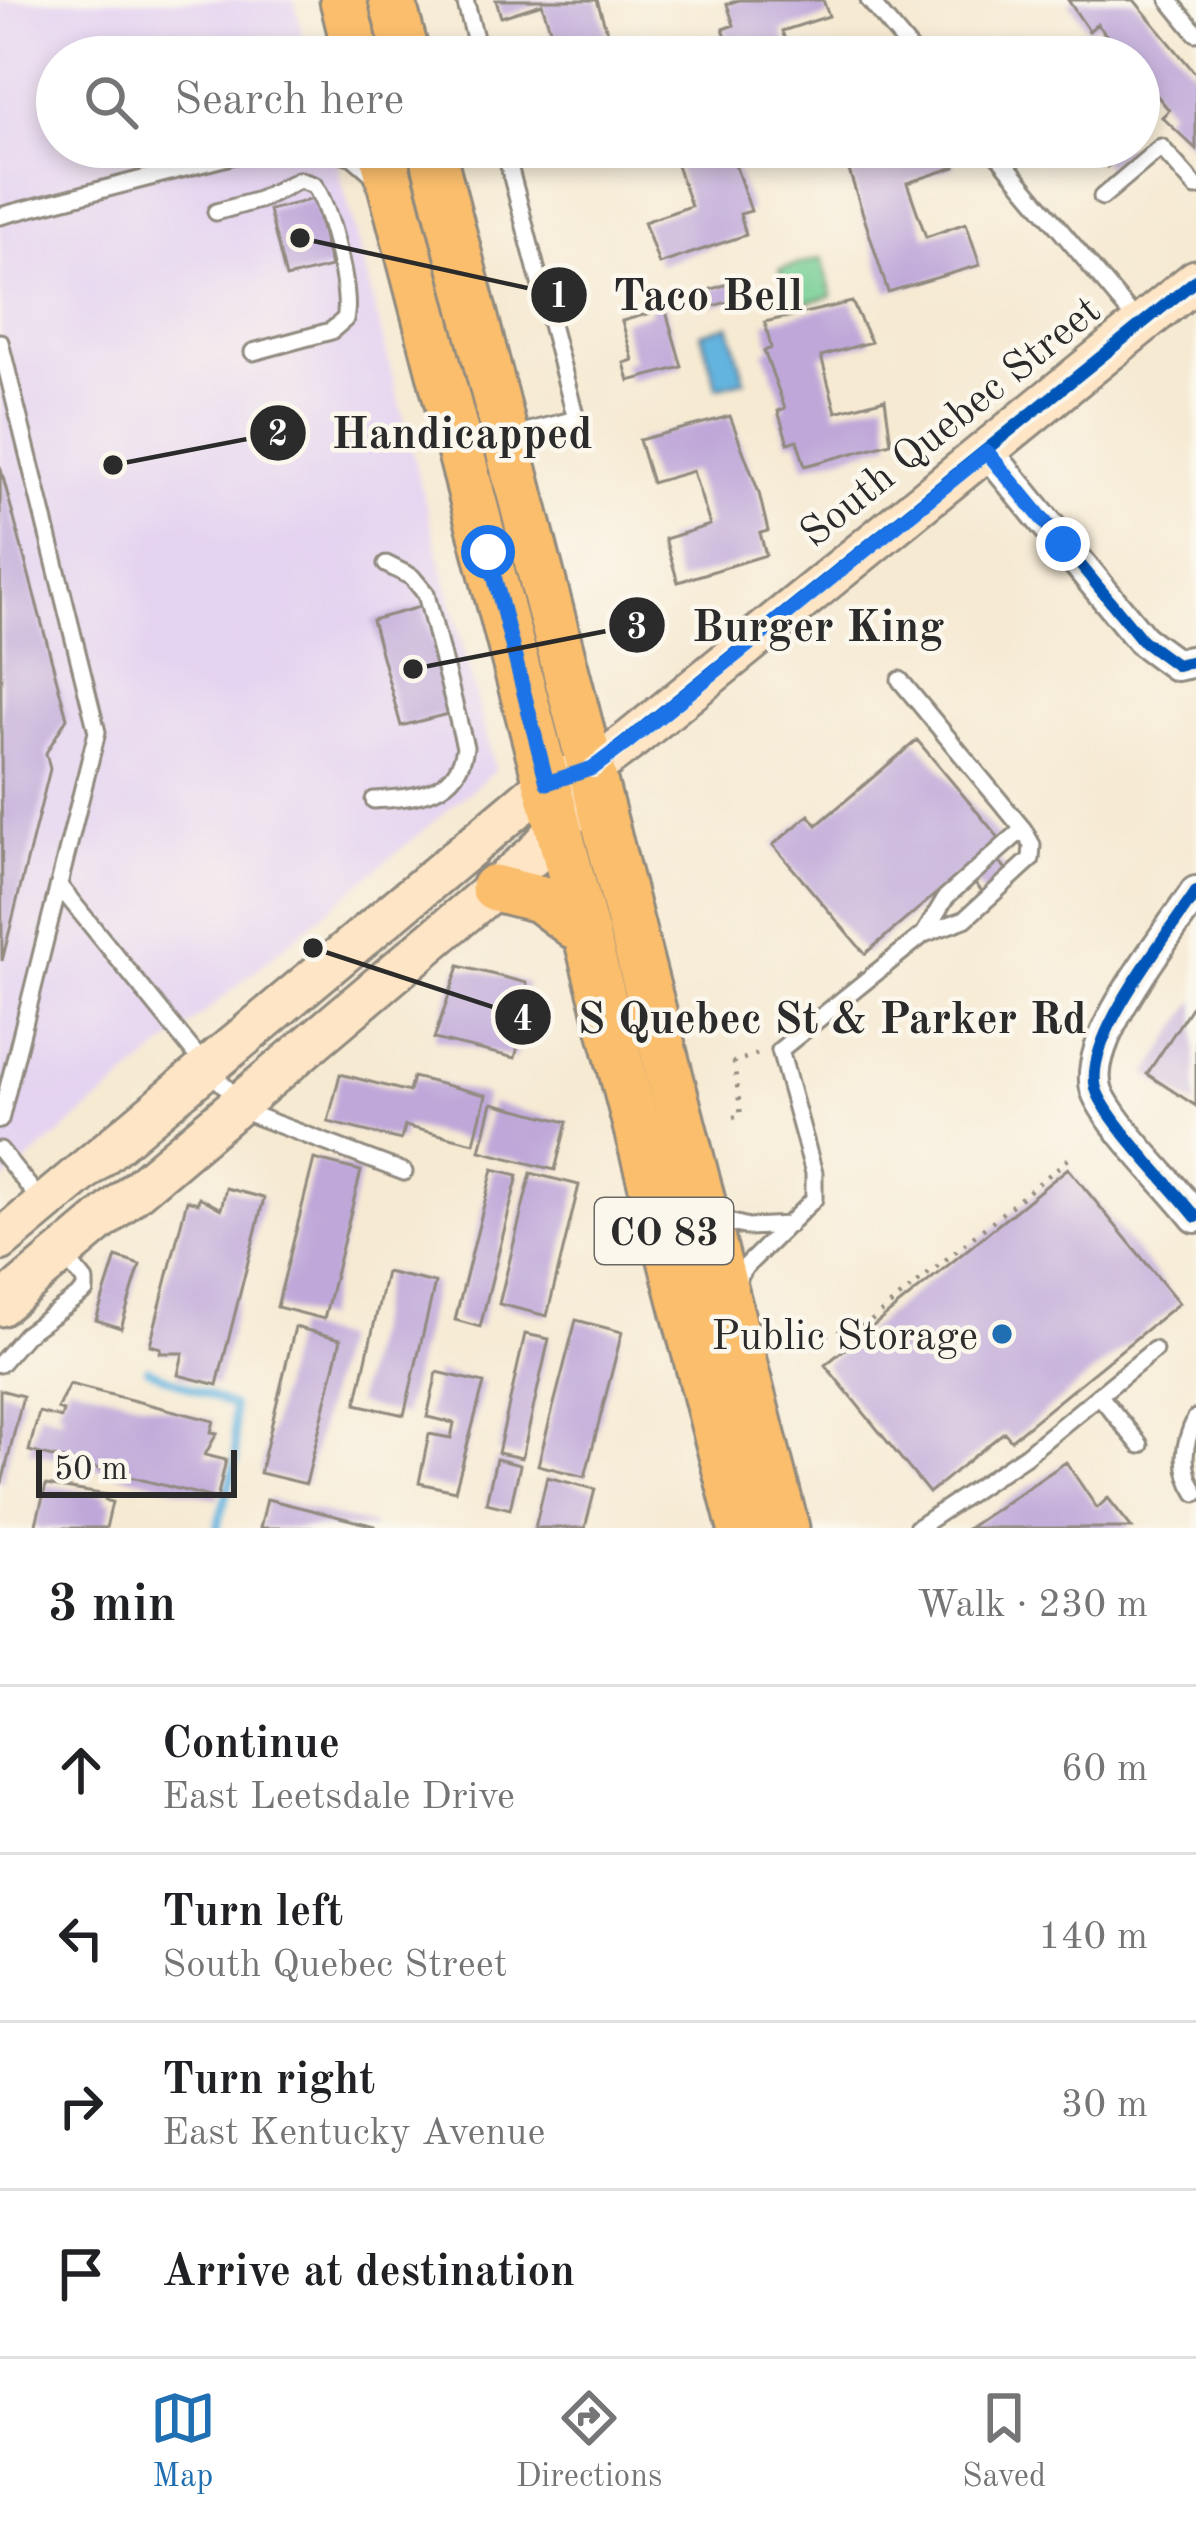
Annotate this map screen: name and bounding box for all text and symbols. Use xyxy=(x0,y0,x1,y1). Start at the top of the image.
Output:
search box xyxy=(36,36,1160,168)
icon: search xyxy=(78,69,144,135)
text: Search here xyxy=(174,79,404,124)
callout: Taco Bell xyxy=(529,254,827,335)
text: Taco Bell xyxy=(613,276,803,321)
text: 1 xyxy=(549,280,569,316)
street label: South Quebec Street xyxy=(794,290,1109,556)
callout: Handicapped xyxy=(248,392,617,473)
text: Handicapped xyxy=(332,414,592,459)
text: 2 xyxy=(268,418,288,454)
route end xyxy=(1036,517,1090,571)
route start xyxy=(461,525,515,579)
callout: Burger King xyxy=(607,585,968,666)
text: Burger King xyxy=(692,607,944,652)
text: 3 xyxy=(627,611,647,647)
callout: S Quebec St & Parker Rd xyxy=(493,977,1111,1058)
text: S Quebec St & Parker Rd xyxy=(577,999,1087,1044)
text: 4 xyxy=(513,1003,533,1039)
road number: CO 83 xyxy=(595,1198,733,1264)
place label: Public Storage xyxy=(711,1317,978,1359)
marker: Public Storage xyxy=(989,1321,1015,1347)
scale bar xyxy=(36,1444,237,1497)
text: 50 m xyxy=(54,1454,128,1487)
text: 3 min xyxy=(48,1581,176,1632)
text: Walk · 230 m xyxy=(917,1586,1148,1625)
text: Continue xyxy=(162,1723,340,1768)
icon: ahead xyxy=(48,1737,114,1803)
text: 60 m xyxy=(1061,1750,1148,1789)
text: East Leetsdale Drive xyxy=(162,1778,515,1817)
text: Turn left xyxy=(162,1891,343,1936)
icon: left xyxy=(48,1905,114,1971)
text: 140 m xyxy=(1038,1918,1148,1957)
text: South Quebec Street xyxy=(162,1946,507,1985)
text: Turn right xyxy=(162,2059,375,2104)
icon: right xyxy=(48,2073,114,2139)
text: 30 m xyxy=(1061,2086,1148,2125)
text: East Kentucky Avenue xyxy=(162,2114,545,2153)
icon: arrive xyxy=(48,2241,114,2307)
text: Arrive at destination xyxy=(162,2251,575,2296)
tab: Map xyxy=(150,2385,216,2498)
tab: Directions xyxy=(516,2385,662,2498)
tab: Saved xyxy=(962,2385,1046,2498)

